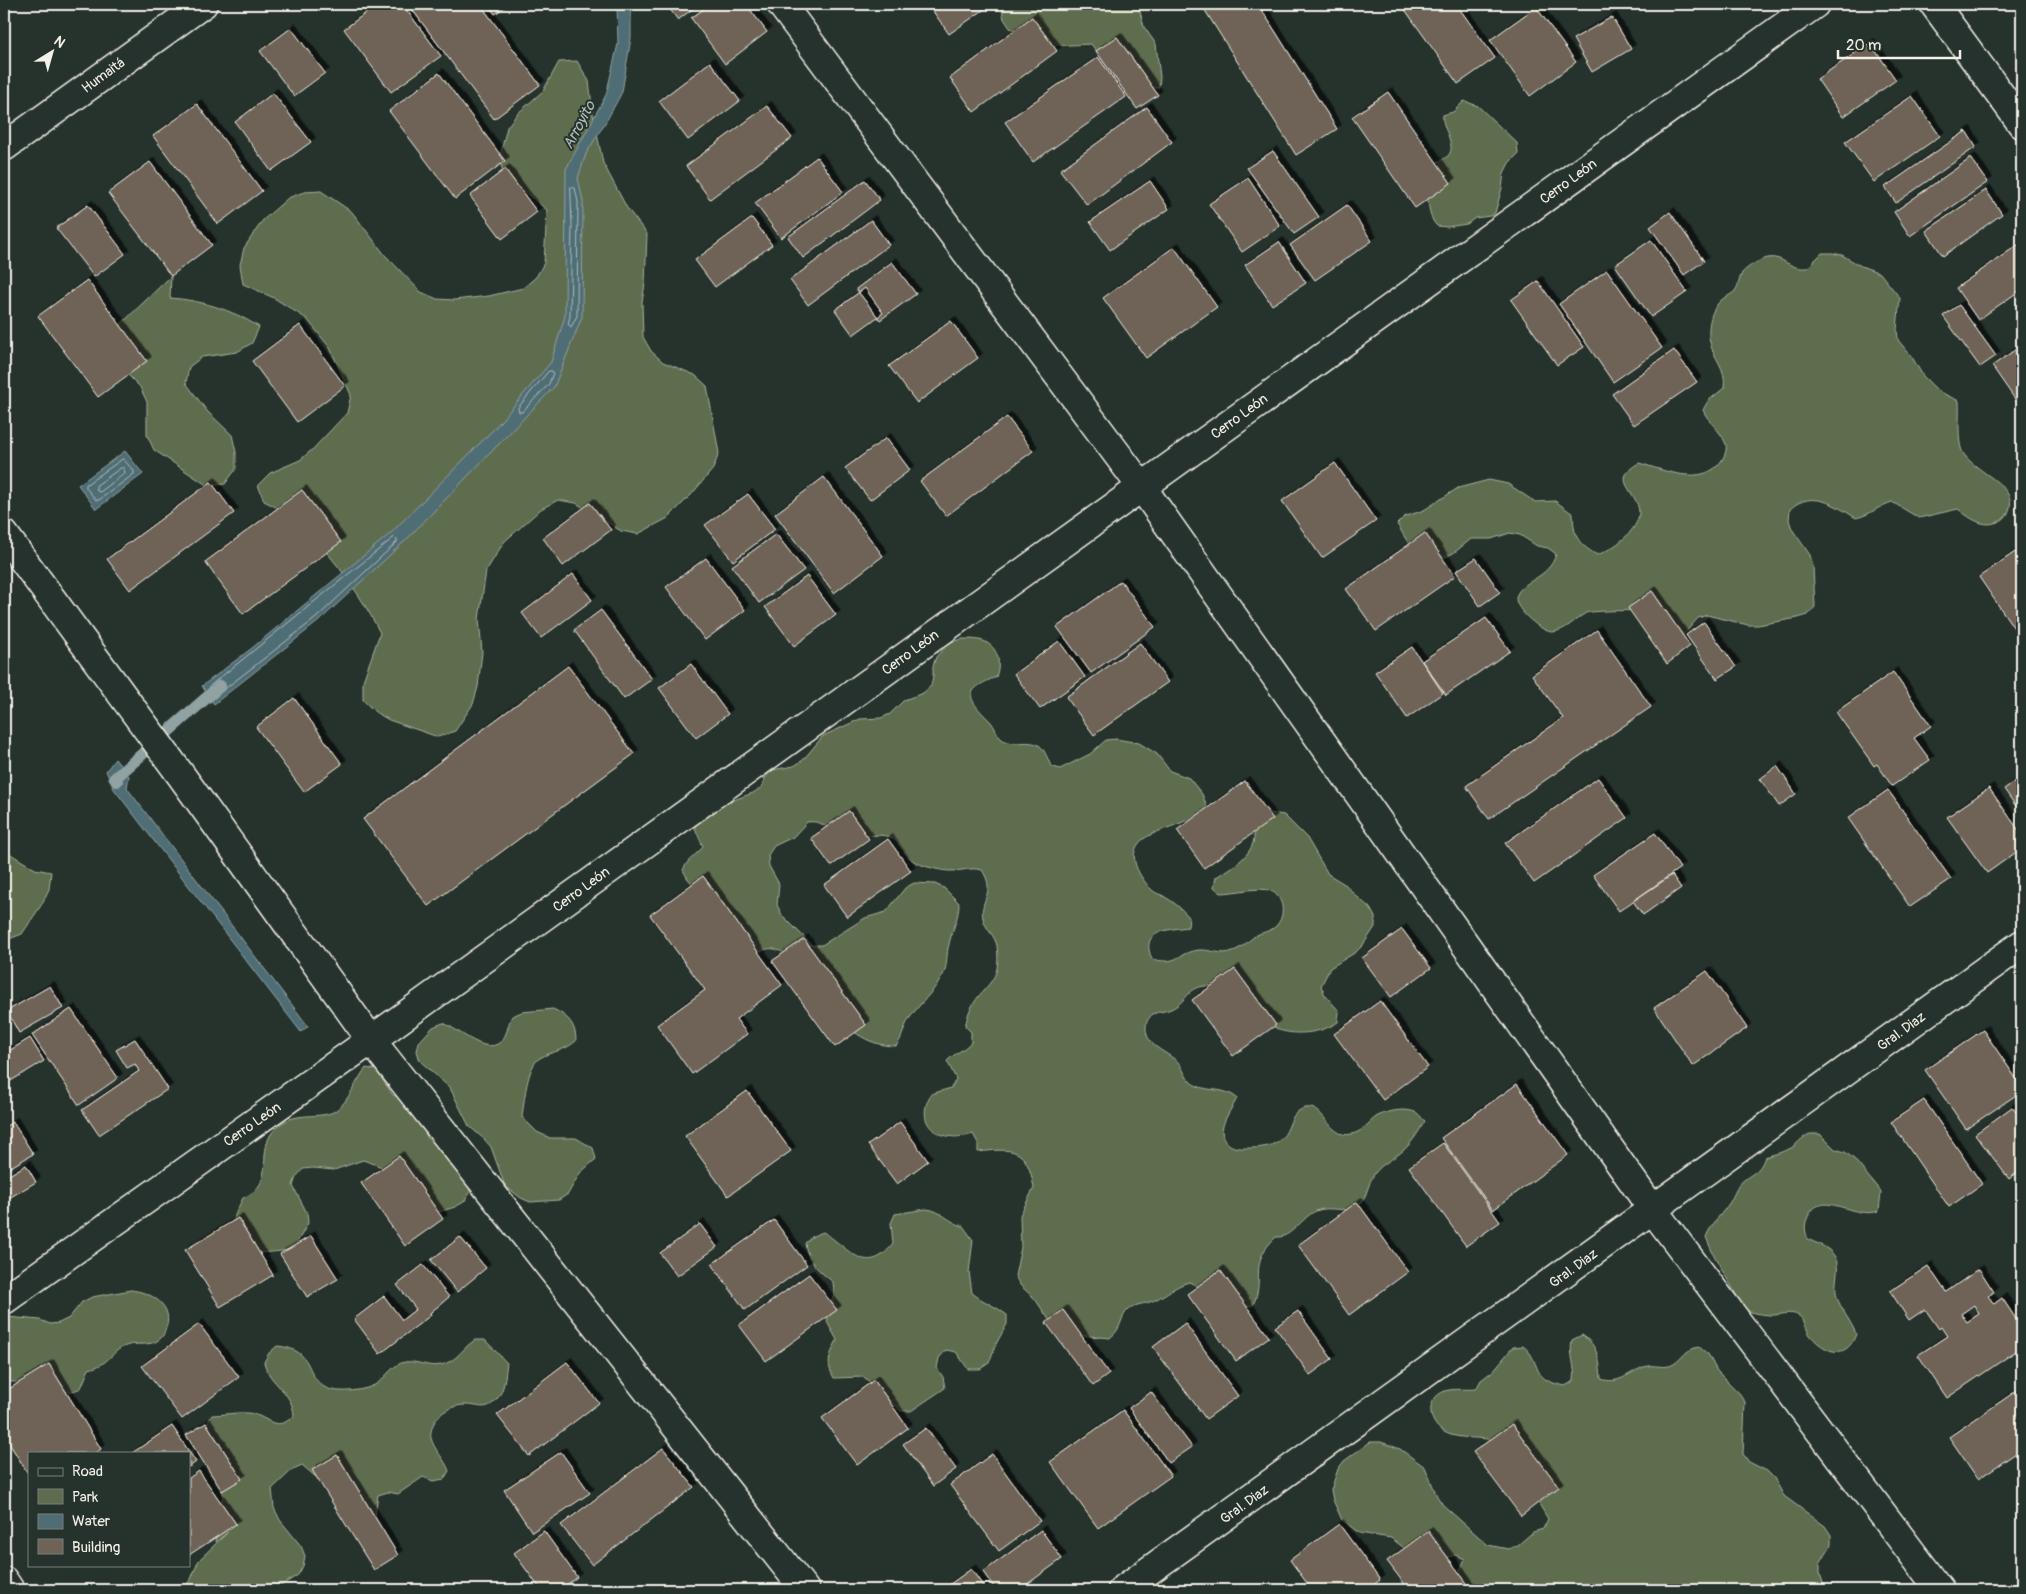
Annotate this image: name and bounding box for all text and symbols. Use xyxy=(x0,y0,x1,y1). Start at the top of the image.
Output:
north arrow xyxy=(28,28,78,78)
scale bar xyxy=(1838,28,1961,60)
text: N xyxy=(51,32,68,52)
text: 20 m xyxy=(1846,36,1881,55)
street label: Humaitá xyxy=(78,54,128,97)
water label: Arroyito xyxy=(559,97,600,152)
street label: Cerro León xyxy=(1537,155,1600,208)
street label: Cerro León xyxy=(1208,390,1271,443)
street label: Cerro León xyxy=(879,626,942,679)
street label: Cerro León xyxy=(550,863,613,916)
street label: Gral. Diaz xyxy=(1874,1008,1929,1055)
street label: Cerro León xyxy=(220,1098,284,1150)
street label: Gral. Diaz xyxy=(1546,1245,1601,1292)
legend xyxy=(28,1452,190,1566)
text: Road xyxy=(72,1462,103,1481)
street label: Gral. Diaz xyxy=(1217,1481,1272,1528)
text: Park xyxy=(72,1488,99,1507)
text: Water xyxy=(72,1512,111,1531)
text: Building xyxy=(72,1538,120,1557)

